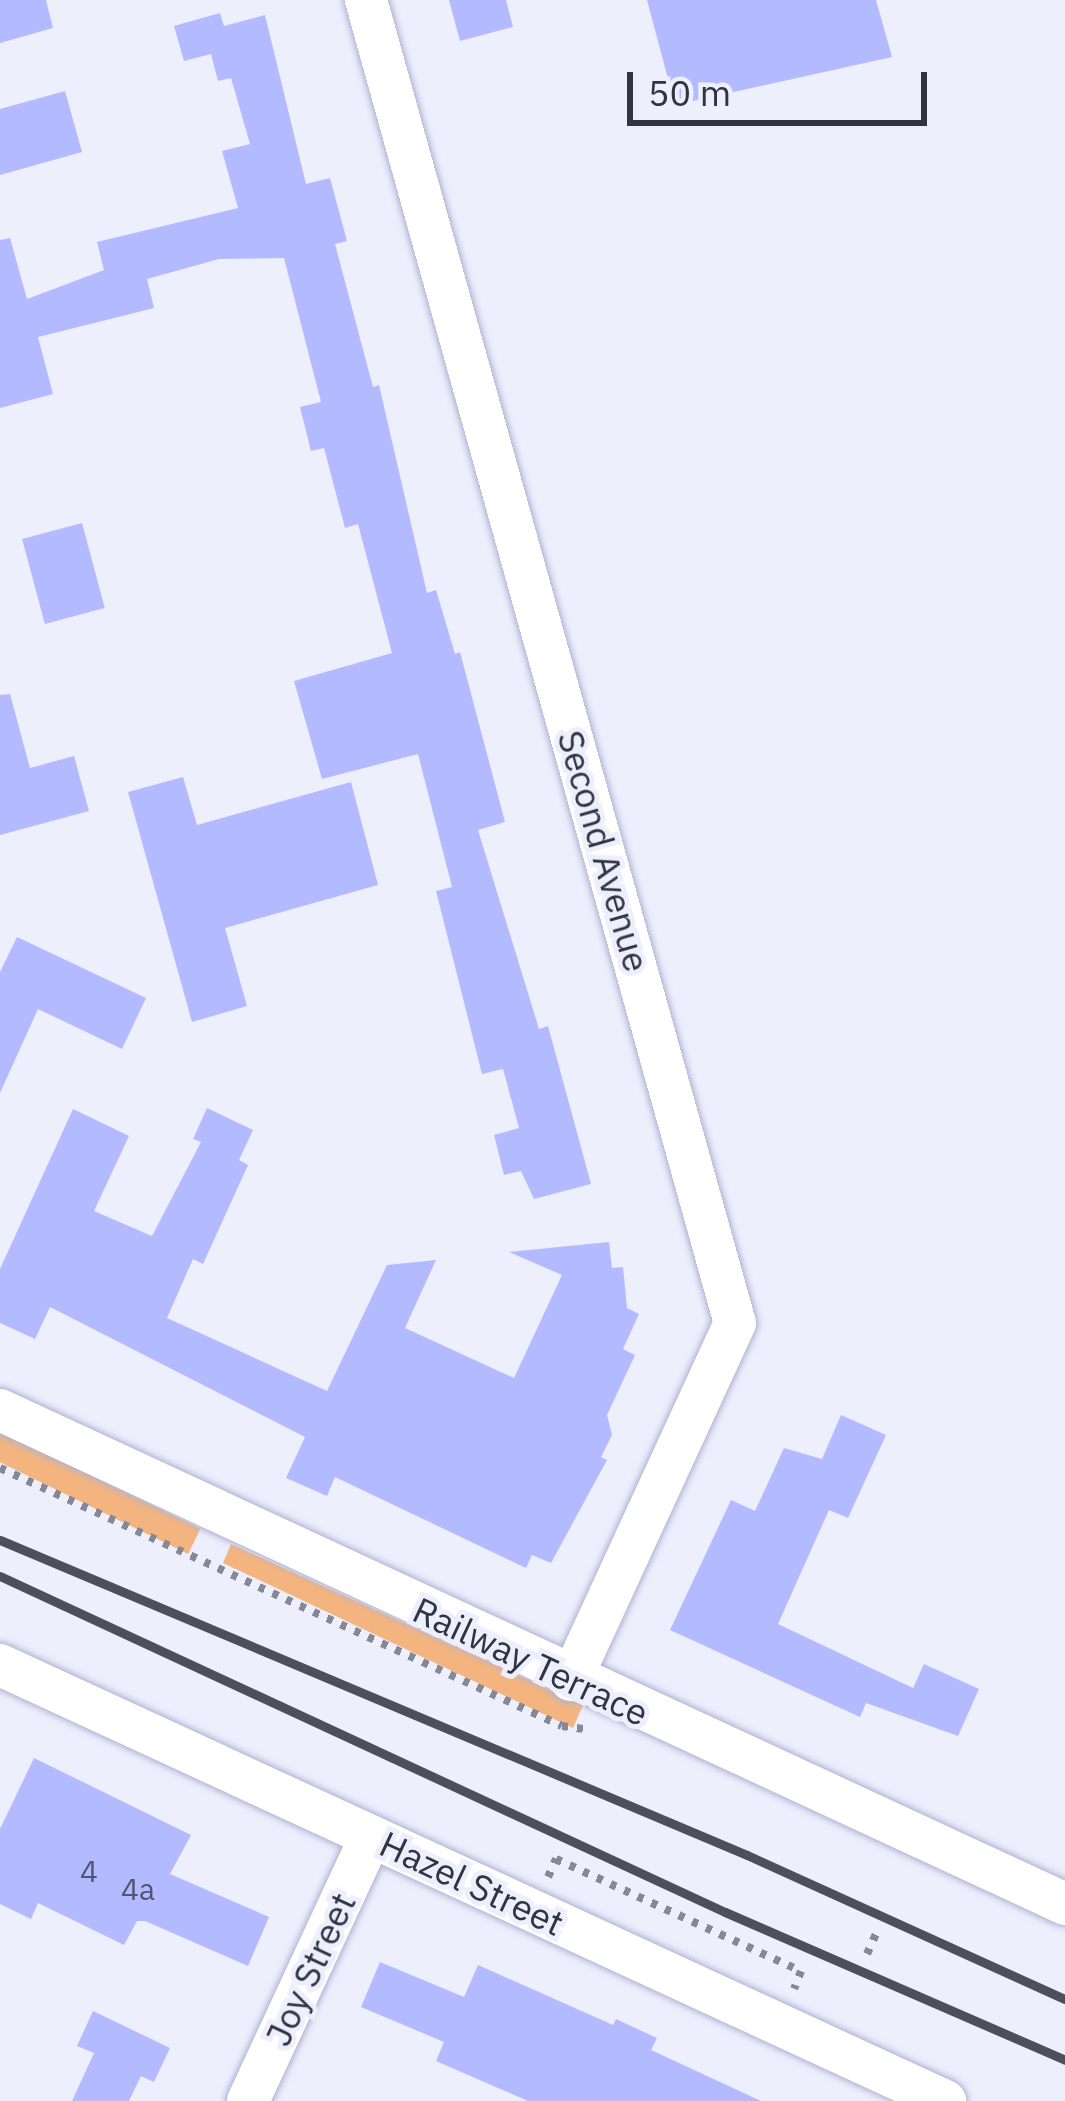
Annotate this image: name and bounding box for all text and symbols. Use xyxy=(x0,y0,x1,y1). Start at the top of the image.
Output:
scale bar xyxy=(633,48,933,122)
text: 50 m xyxy=(648,69,731,116)
street label: Second Avenue xyxy=(549,725,659,977)
street label: Railway Terrace xyxy=(407,1588,655,1734)
street label: Hazel Street xyxy=(373,1822,571,1944)
house number: 4 xyxy=(80,1853,98,1889)
house number: 4a xyxy=(121,1871,155,1907)
street label: Joy Street xyxy=(256,1886,364,2052)

